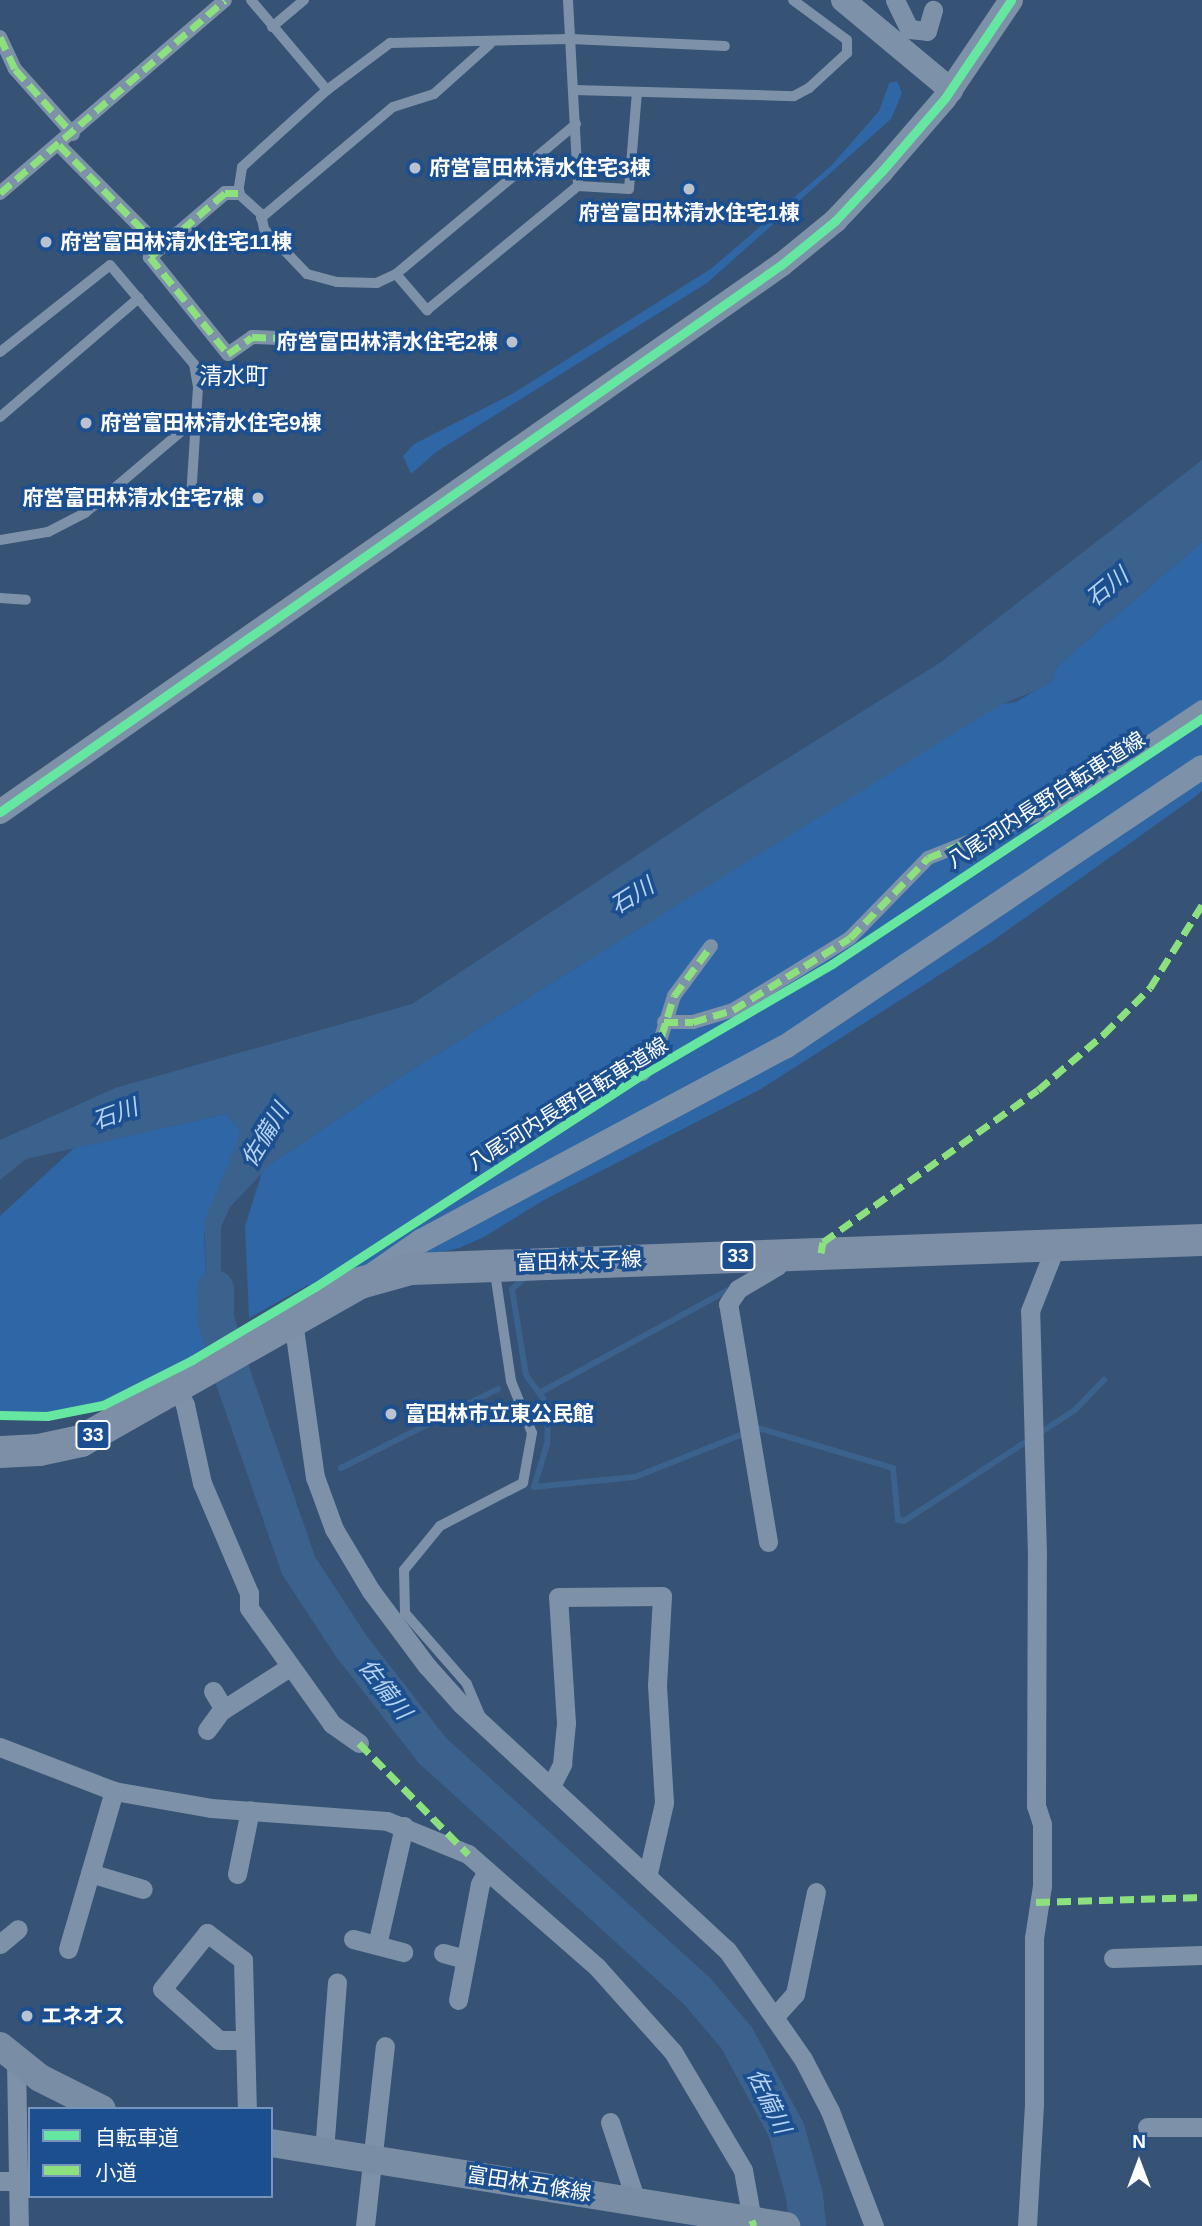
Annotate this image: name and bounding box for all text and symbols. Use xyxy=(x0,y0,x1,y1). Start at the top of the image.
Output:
place label: 府営富田林清水住宅3棟 xyxy=(429,155,651,181)
marker: 府営富田林清水住宅3棟 xyxy=(407,160,423,176)
marker: 府営富田林清水住宅1棟 xyxy=(681,181,697,197)
place label: 府営富田林清水住宅1棟 xyxy=(578,200,800,226)
place label: 府営富田林清水住宅11棟 xyxy=(60,229,292,255)
marker: 府営富田林清水住宅11棟 xyxy=(38,234,54,250)
place label: 府営富田林清水住宅2棟 xyxy=(276,329,498,355)
marker: 府営富田林清水住宅2棟 xyxy=(504,334,520,350)
district label: 清水町 xyxy=(200,362,268,390)
place label: 府営富田林清水住宅9棟 xyxy=(100,410,322,436)
marker: 府営富田林清水住宅9棟 xyxy=(78,415,94,431)
place label: 府営富田林清水住宅7棟 xyxy=(22,485,244,511)
marker: 府営富田林清水住宅7棟 xyxy=(250,490,266,506)
water label: 石川 xyxy=(1080,562,1134,612)
street label: 八尾河内長野自転車道線 xyxy=(942,727,1150,873)
water label: 石川 xyxy=(605,872,659,920)
street label: 八尾河内長野自転車道線 xyxy=(463,1032,673,1176)
water label: 石川 xyxy=(89,1093,141,1135)
water label: 佐備川 xyxy=(235,1098,295,1172)
road number: 33 xyxy=(719,1240,757,1272)
street label: 富田林太子線 xyxy=(516,1246,642,1276)
place label: 富田林市立東公民館 xyxy=(405,1401,594,1427)
marker: 富田林市立東公民館 xyxy=(383,1406,399,1422)
road number: 33 xyxy=(74,1420,112,1450)
water label: 佐備川 xyxy=(353,1653,417,1725)
place label: エネオス xyxy=(41,2003,125,2029)
marker: エネオス xyxy=(19,2008,35,2024)
water label: 佐備川 xyxy=(741,2064,797,2138)
legend xyxy=(28,2107,273,2198)
text: 自転車道 xyxy=(95,2126,179,2149)
north arrow xyxy=(1104,2128,1174,2198)
text: N xyxy=(1132,2131,1146,2152)
text: 小道 xyxy=(95,2161,137,2184)
street label: 富田林五條線 xyxy=(465,2162,593,2206)

